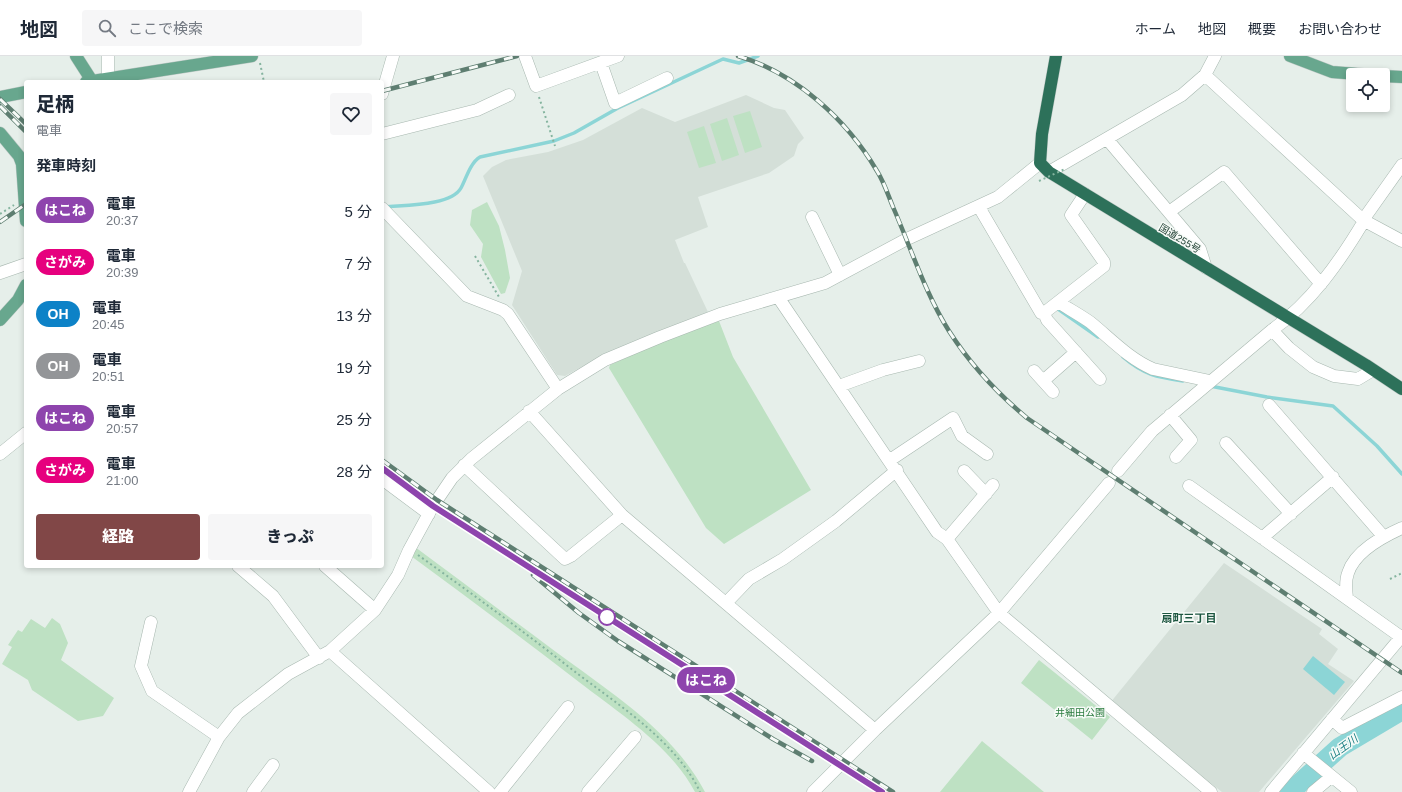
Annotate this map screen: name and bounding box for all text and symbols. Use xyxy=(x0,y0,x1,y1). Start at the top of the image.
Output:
search box xyxy=(82,10,362,46)
icon: search xyxy=(96,17,118,39)
text: 地図 xyxy=(20,19,58,40)
text: ここで検索 xyxy=(128,20,203,37)
text: ホーム xyxy=(1134,21,1176,37)
text: 地図 xyxy=(1198,21,1226,37)
text: 概要 xyxy=(1248,21,1276,37)
text: お問い合わせ xyxy=(1298,21,1382,37)
map controls xyxy=(1346,68,1390,112)
button: locate xyxy=(1346,68,1390,112)
button: heart xyxy=(330,93,372,135)
text: 足柄 xyxy=(36,94,74,115)
text: 電車 xyxy=(36,123,62,138)
text: 発車時刻 xyxy=(36,157,96,174)
text: 電車 xyxy=(106,195,136,212)
text: はこね xyxy=(44,202,86,218)
text: 5 分 xyxy=(344,203,372,220)
text: 20:37 xyxy=(106,213,139,228)
street label: 国道255号 xyxy=(1157,222,1203,255)
text: 電車 xyxy=(106,247,136,264)
text: さがみ xyxy=(44,254,86,270)
text: 7 分 xyxy=(344,255,372,272)
text: 20:39 xyxy=(106,265,139,280)
text: 電車 xyxy=(92,299,122,316)
text: OH xyxy=(48,306,69,322)
text: 13 分 xyxy=(336,307,372,324)
text: 20:45 xyxy=(92,317,125,332)
text: 電車 xyxy=(92,351,122,368)
text: OH xyxy=(48,358,69,374)
text: 19 分 xyxy=(336,359,372,376)
text: 20:51 xyxy=(92,369,125,384)
text: 電車 xyxy=(106,403,136,420)
text: はこね xyxy=(44,410,86,426)
text: 25 分 xyxy=(336,411,372,428)
text: 20:57 xyxy=(106,421,139,436)
text: 電車 xyxy=(106,455,136,472)
text: さがみ xyxy=(44,462,86,478)
text: 28 分 xyxy=(336,463,372,480)
text: 21:00 xyxy=(106,473,139,488)
button: 経路 xyxy=(36,514,200,560)
button: きっぷ xyxy=(208,514,372,560)
unlabelled marker xyxy=(598,608,616,626)
district label: 扇町三丁目 xyxy=(1162,612,1217,624)
line badge: はこね xyxy=(683,667,729,693)
text: はこね xyxy=(685,672,727,688)
park label: 井細田公園 xyxy=(1055,707,1105,718)
water label: 山王川 xyxy=(1326,732,1361,762)

